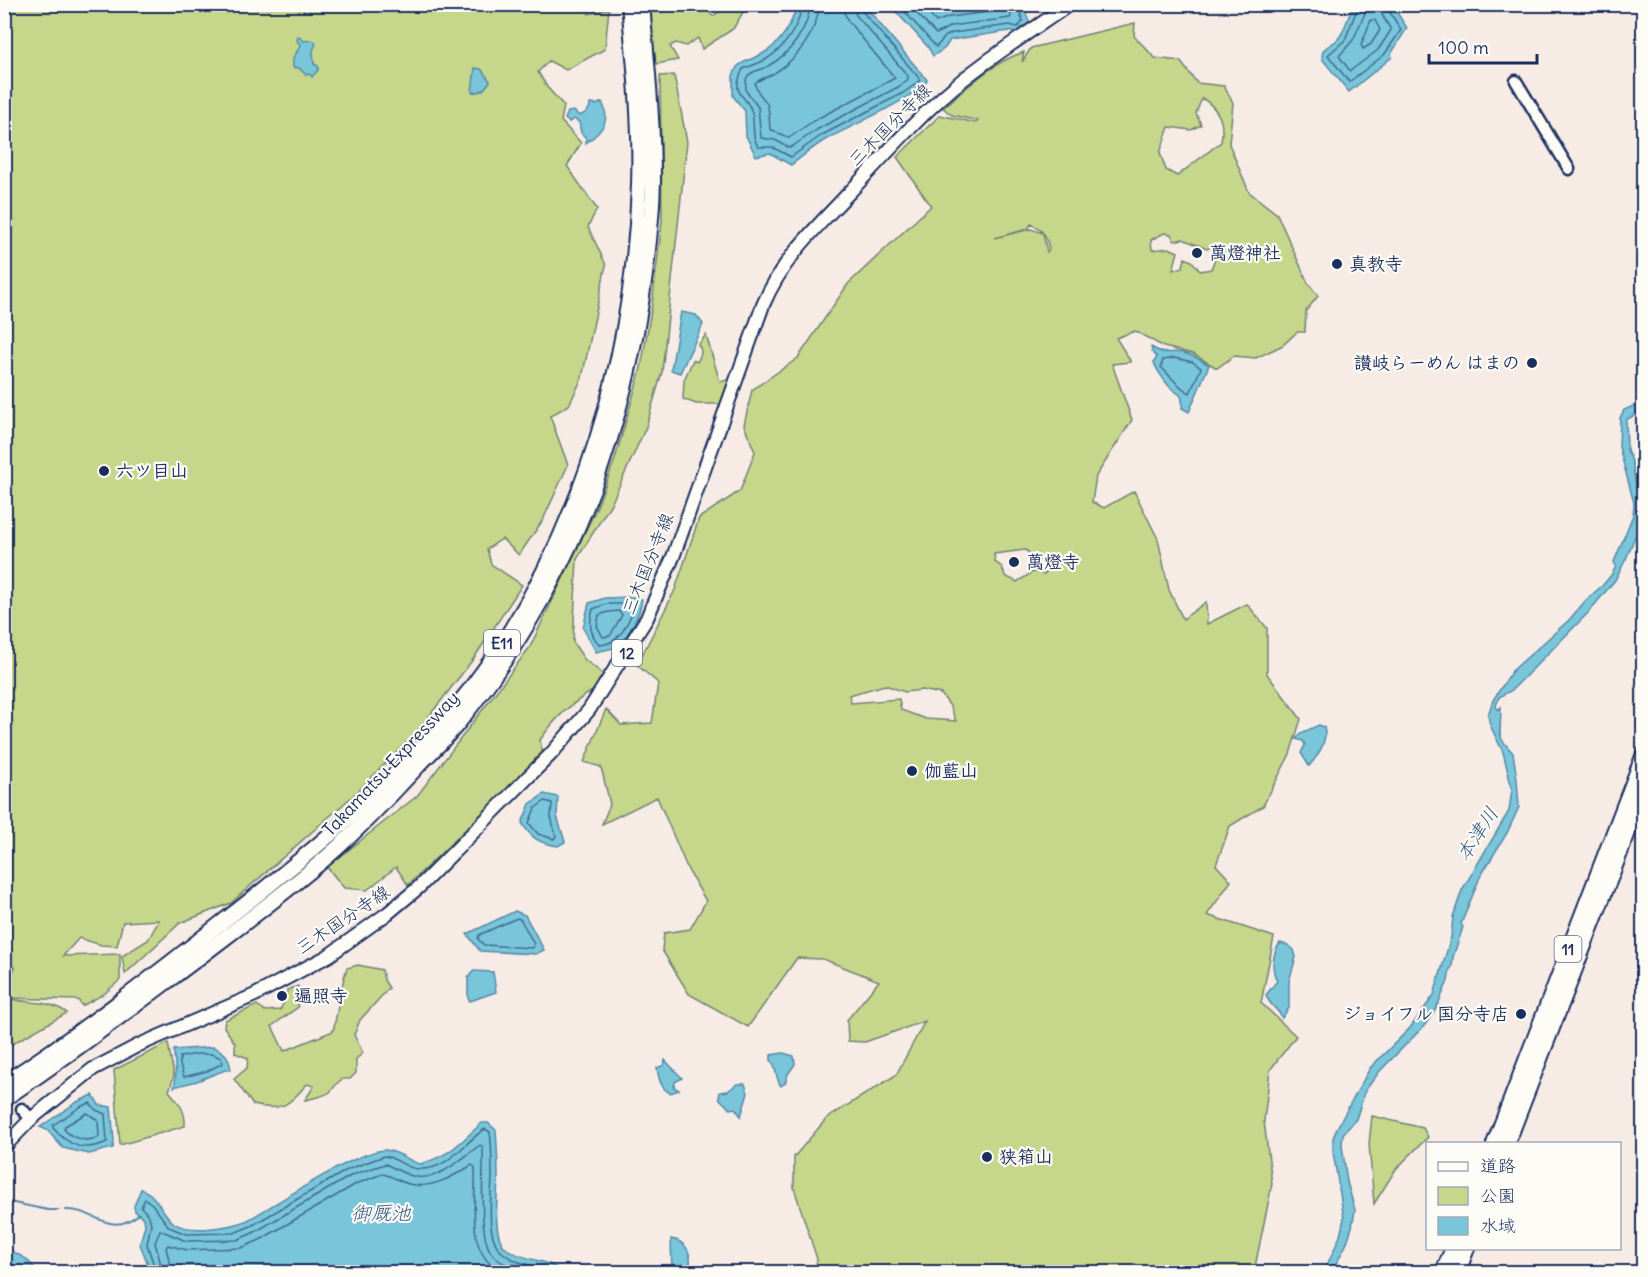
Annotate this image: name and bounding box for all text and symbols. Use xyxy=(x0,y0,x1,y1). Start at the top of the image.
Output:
scale bar xyxy=(1429,27,1537,65)
text: 100 m xyxy=(1438,36,1489,59)
street label: 三木国分寺線 xyxy=(843,78,936,171)
place label: 萬燈神社 xyxy=(1209,241,1281,264)
marker: 萬燈神社 xyxy=(1190,246,1204,260)
place label: 真教寺 xyxy=(1349,252,1403,275)
marker: 真教寺 xyxy=(1330,257,1344,271)
place label: 讃岐らーめん はまの xyxy=(1354,351,1520,374)
marker: 讃岐らーめん はまの xyxy=(1525,356,1539,370)
place label: 六ツ目山 xyxy=(116,459,188,482)
marker: 六ツ目山 xyxy=(97,464,111,478)
street label: 三木国分寺線 xyxy=(617,509,678,618)
place label: 萬燈寺 xyxy=(1026,550,1080,573)
marker: 萬燈寺 xyxy=(1007,555,1021,569)
road number: E11 xyxy=(484,630,520,656)
road number: 12 xyxy=(612,640,642,666)
street label: Takamatsu Expressway xyxy=(317,686,464,841)
place label: 伽藍山 xyxy=(924,759,978,782)
marker: 伽藍山 xyxy=(905,764,919,778)
water label: 本津川 xyxy=(1450,802,1503,866)
street label: 三木国分寺線 xyxy=(292,880,394,959)
road number: 11 xyxy=(1554,936,1582,962)
place label: 遍照寺 xyxy=(294,984,348,1007)
marker: 遍照寺 xyxy=(275,989,289,1003)
place label: ジョイフル 国分寺店 xyxy=(1343,1002,1509,1025)
marker: ジョイフル 国分寺店 xyxy=(1514,1007,1528,1021)
legend xyxy=(1426,1142,1621,1250)
place label: 狭箱山 xyxy=(999,1145,1053,1168)
marker: 狭箱山 xyxy=(980,1150,994,1164)
text: 道路 xyxy=(1480,1154,1516,1177)
text: 公園 xyxy=(1480,1184,1516,1207)
water label: 御厩池 xyxy=(351,1200,412,1225)
text: 水域 xyxy=(1480,1214,1516,1237)

